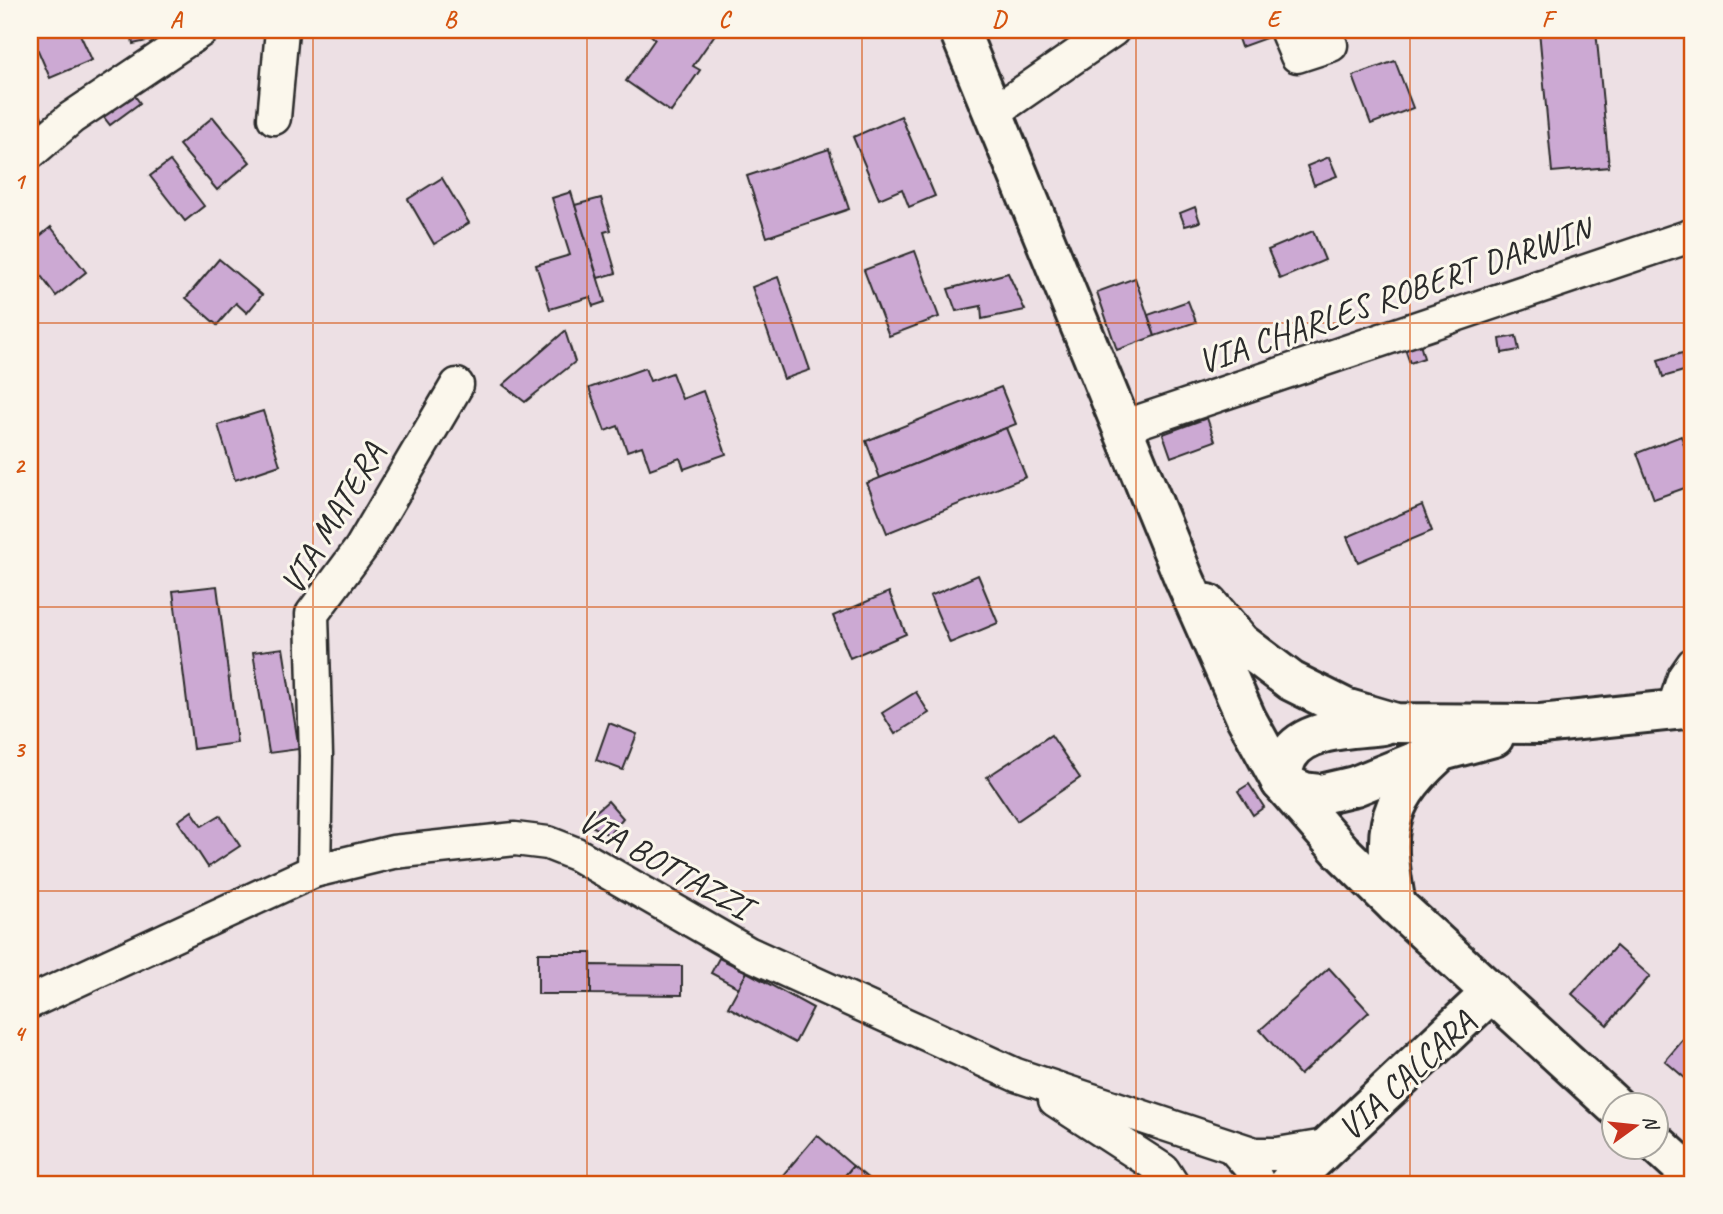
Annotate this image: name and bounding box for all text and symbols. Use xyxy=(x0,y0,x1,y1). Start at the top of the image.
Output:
text: A xyxy=(170,5,184,34)
text: B xyxy=(444,5,458,34)
text: C xyxy=(719,5,733,34)
text: D xyxy=(992,5,1008,34)
text: E xyxy=(1267,5,1283,34)
text: F xyxy=(1542,5,1558,34)
text: 1 xyxy=(14,167,27,196)
street label: VIA CHARLES ROBERT DARWIN xyxy=(1192,205,1602,384)
street label: VIA MATERA xyxy=(270,433,396,602)
text: 2 xyxy=(14,451,27,480)
text: 3 xyxy=(14,735,27,764)
street label: VIA BOTTAZZI xyxy=(570,797,765,933)
street label: VIA CALCARA xyxy=(1328,999,1486,1150)
text: 4 xyxy=(14,1019,27,1048)
north arrow xyxy=(1600,1092,1670,1162)
text: N xyxy=(1637,1113,1664,1134)

